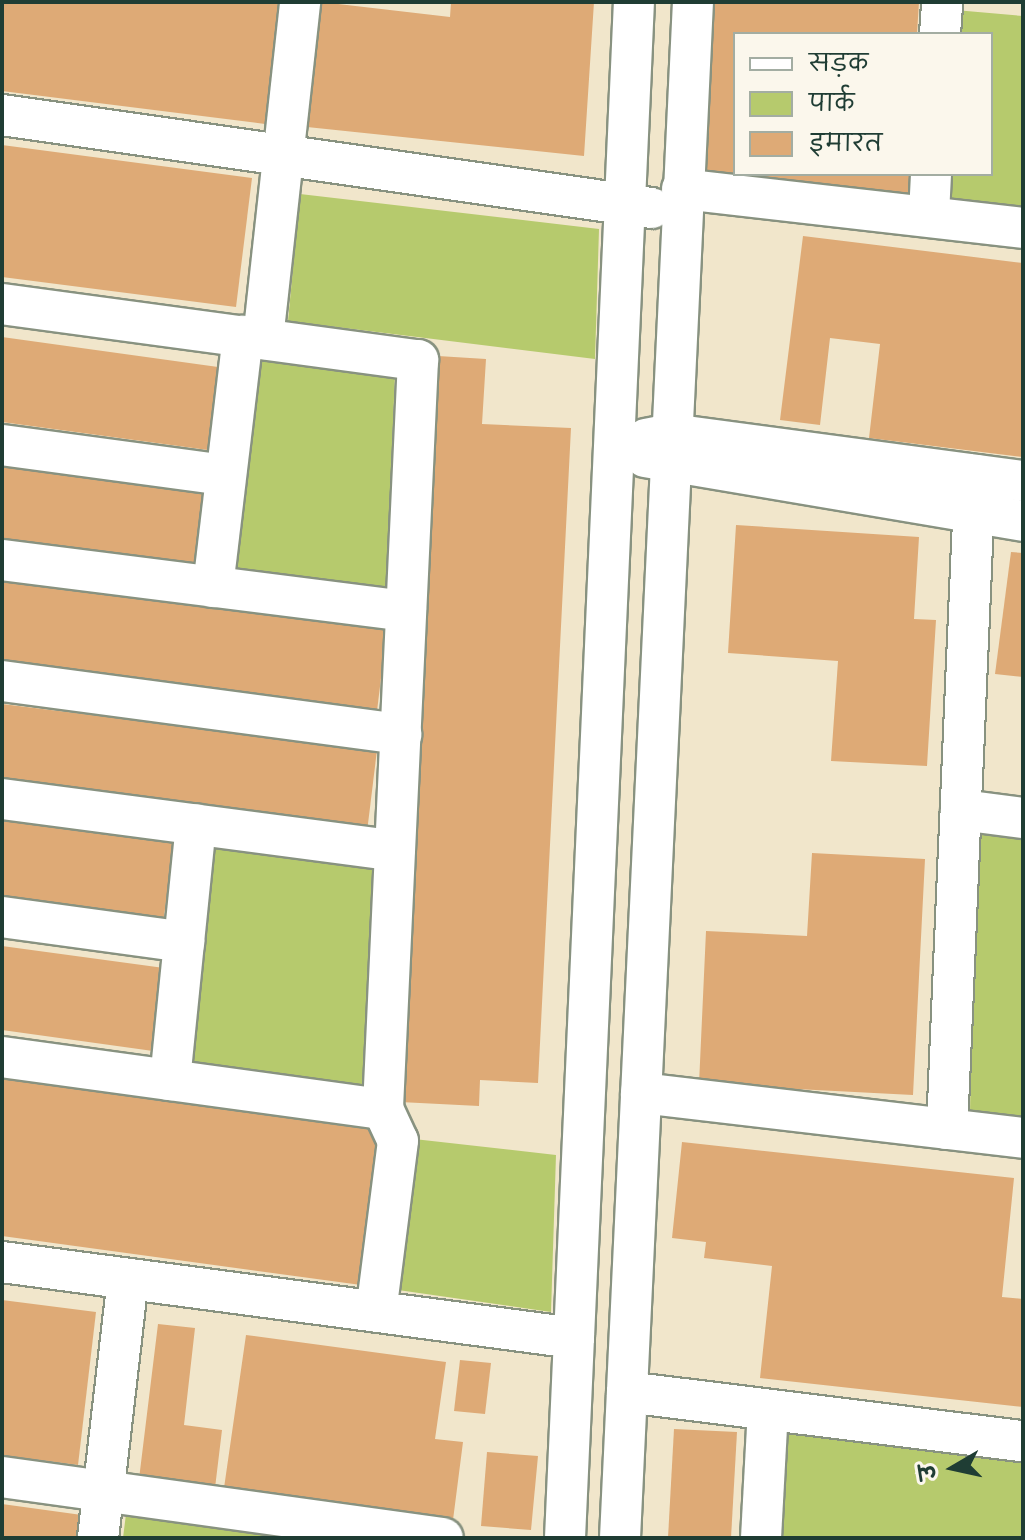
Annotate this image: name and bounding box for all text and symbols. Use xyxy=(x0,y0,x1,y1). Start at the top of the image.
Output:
legend xyxy=(733,32,993,176)
text: सड़क xyxy=(809,49,868,78)
text: पार्क xyxy=(809,89,854,118)
text: इमारत xyxy=(809,129,882,158)
north arrow xyxy=(913,1428,993,1508)
text: उ xyxy=(914,1462,943,1481)

